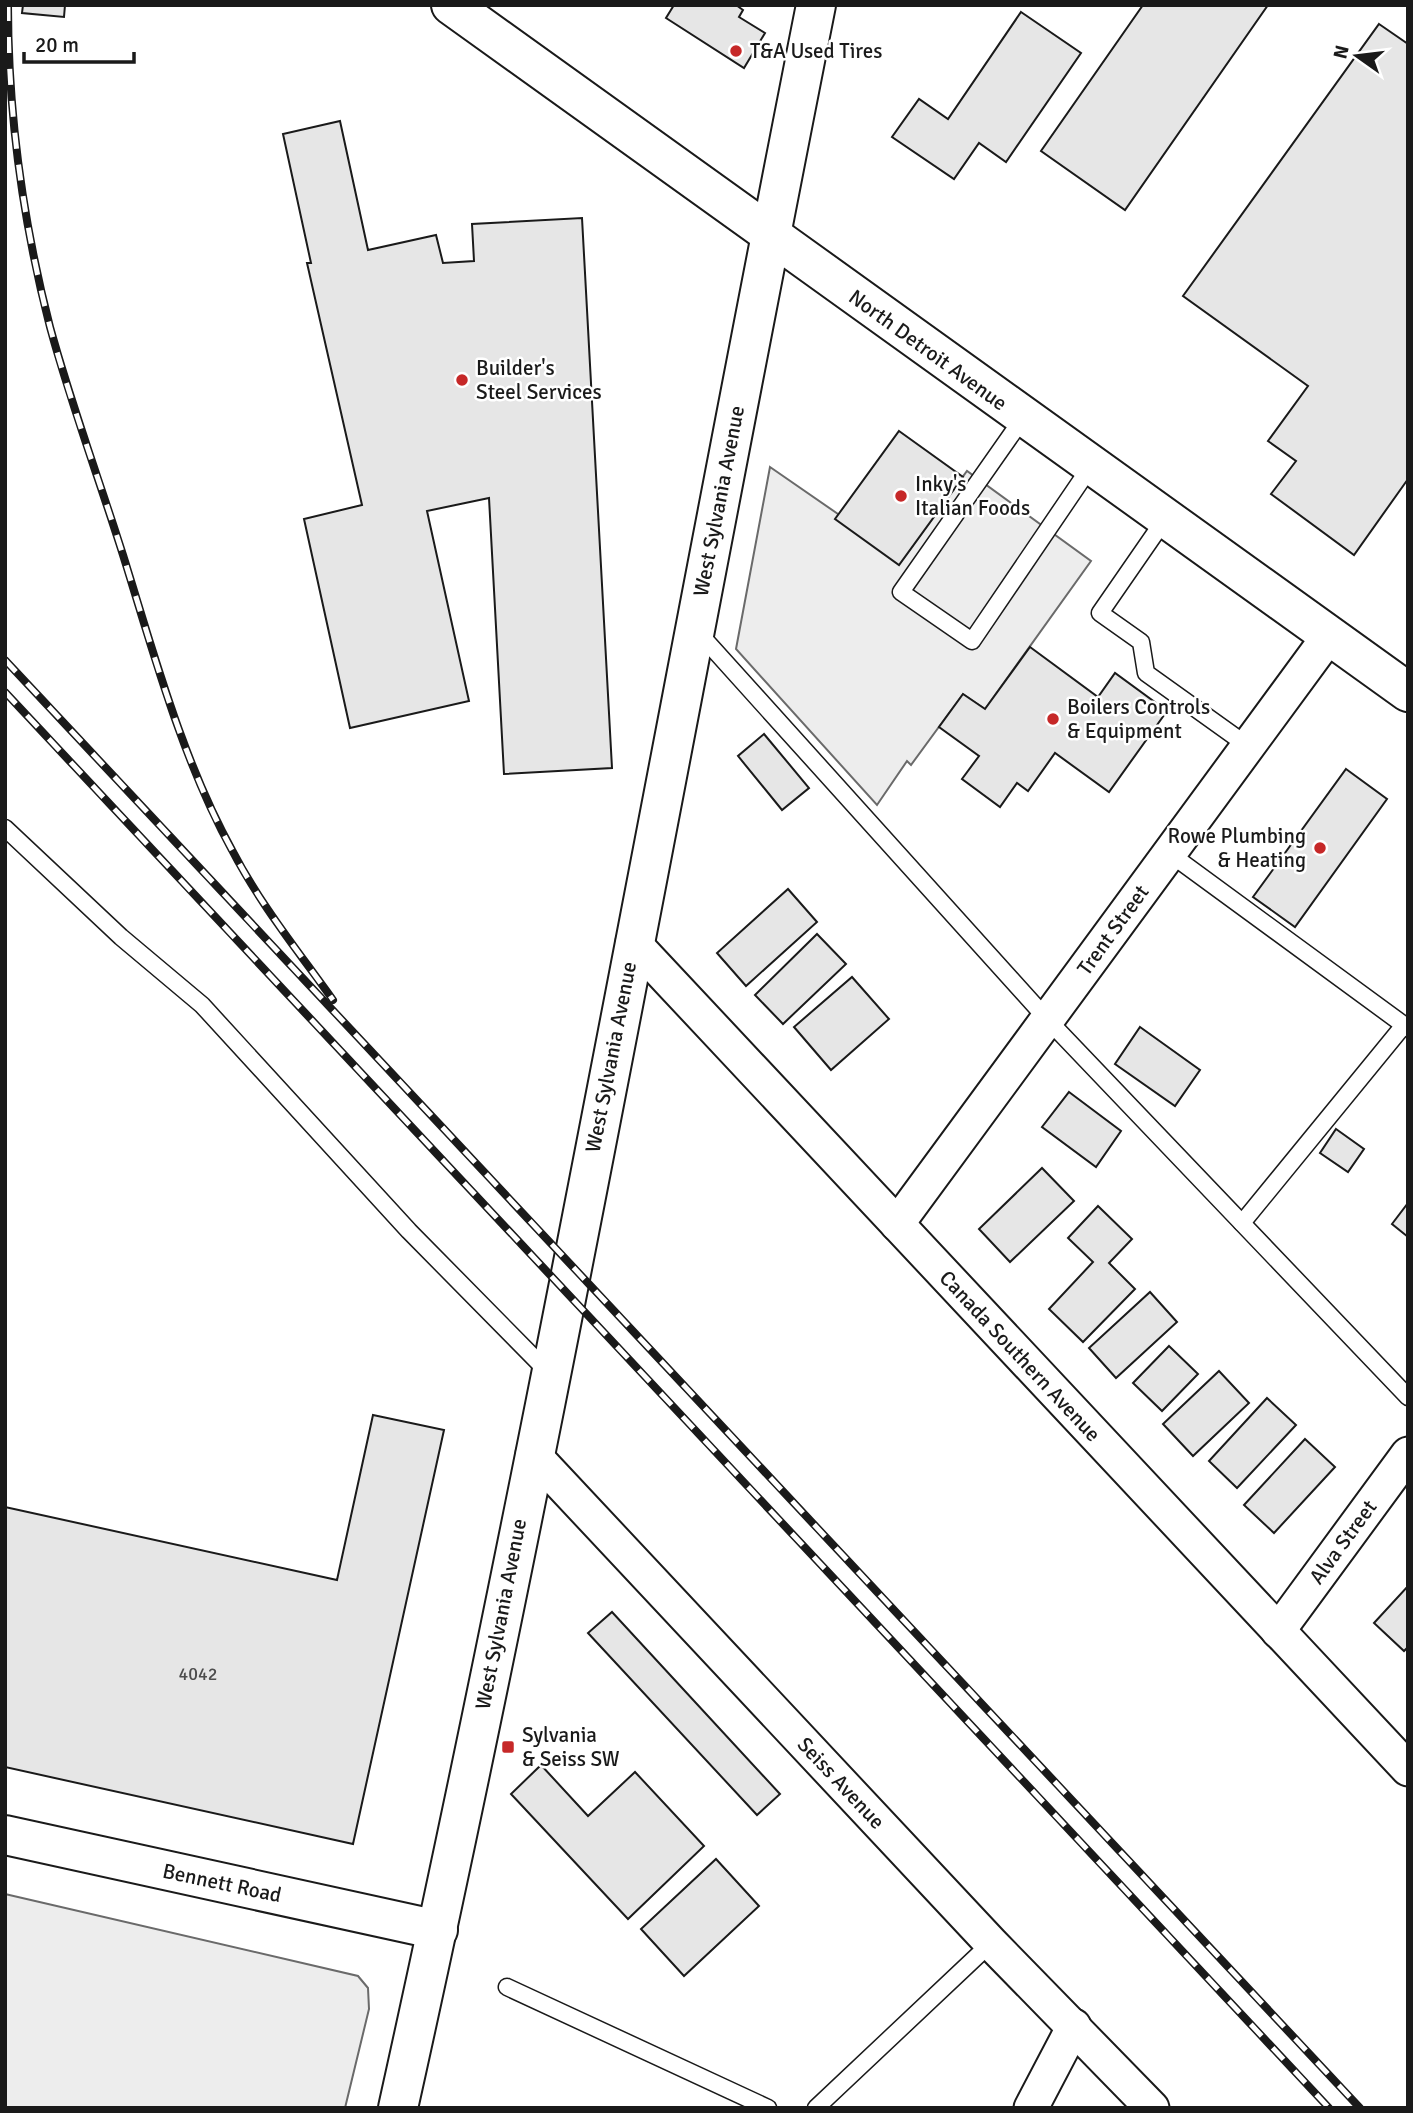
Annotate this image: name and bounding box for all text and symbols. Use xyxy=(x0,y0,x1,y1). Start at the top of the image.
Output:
scale bar xyxy=(24,21,135,65)
north arrow xyxy=(1322,21,1392,91)
text: 20 m xyxy=(35,32,79,58)
place label: T&A Used Tires xyxy=(750,38,882,64)
marker: T&A Used Tires xyxy=(728,43,744,59)
text: N xyxy=(1328,43,1355,61)
street label: North Detroit Avenue xyxy=(844,284,1012,416)
place label: Builder's Steel Services xyxy=(476,355,602,405)
marker: Builder's Steel Services xyxy=(454,372,470,388)
street label: West Sylvania Avenue xyxy=(688,403,750,599)
place label: Inky's Italian Foods xyxy=(915,471,1030,521)
marker: Inky's Italian Foods xyxy=(893,488,909,504)
place label: Boilers Controls & Equipment xyxy=(1067,694,1210,744)
marker: Boilers Controls & Equipment xyxy=(1045,711,1061,727)
place label: Rowe Plumbing & Heating xyxy=(1168,823,1306,873)
marker: Rowe Plumbing & Heating xyxy=(1312,840,1328,856)
street label: Trent Street xyxy=(1072,880,1154,980)
street label: West Sylvania Avenue xyxy=(580,959,642,1155)
street label: Canada Southern Avenue xyxy=(934,1265,1106,1447)
street label: Alva Street xyxy=(1304,1495,1382,1589)
street label: West Sylvania Avenue xyxy=(470,1516,532,1712)
house number: 4042 xyxy=(179,1663,217,1685)
place label: Sylvania & Seiss SW xyxy=(522,1722,620,1772)
street label: Seiss Avenue xyxy=(792,1732,890,1834)
marker: Sylvania & Seiss SW xyxy=(500,1739,516,1755)
street label: Bennett Road xyxy=(160,1858,284,1908)

